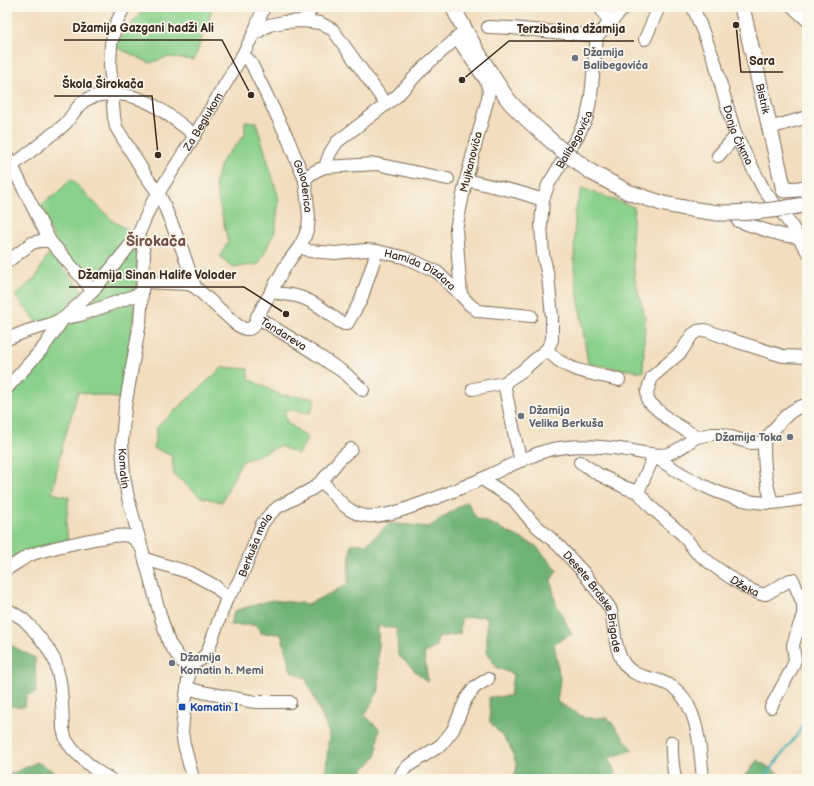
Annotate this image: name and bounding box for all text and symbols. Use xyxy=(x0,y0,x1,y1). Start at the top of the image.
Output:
callout: Džamija Gazgani hadži Ali xyxy=(64,16,222,40)
callout: Terzibašina džamija xyxy=(509,17,634,41)
text: Džamija Gazgani hadži Ali xyxy=(72,21,214,36)
text: Terzibašina džamija xyxy=(517,22,625,37)
place label: Džamija Balibegovića xyxy=(583,46,648,72)
callout: Sara xyxy=(741,48,783,72)
marker: Džamija Balibegovića xyxy=(570,53,580,63)
text: Sara xyxy=(749,54,775,69)
callout: Škola Širokača xyxy=(54,72,152,96)
text: Škola Širokača xyxy=(62,75,144,92)
street label: Bistrik xyxy=(753,82,773,116)
street label: Za Beglukom xyxy=(180,90,225,154)
street label: Donja Čikma xyxy=(721,104,756,167)
street label: Balibegovića xyxy=(553,110,595,171)
street label: Mujkanovića xyxy=(457,130,485,194)
street label: Goloderica xyxy=(290,157,315,213)
district label: Širokača xyxy=(126,231,186,251)
street label: Hamida Dizdara xyxy=(383,246,458,293)
callout: Džamija Sinan Halife Voloder xyxy=(69,263,244,287)
text: Džamija Sinan Halife Voloder xyxy=(78,268,237,283)
street label: Tandareva xyxy=(258,314,309,353)
place label: Džamija Velika Berkuša xyxy=(529,404,604,430)
marker: Džamija Velika Berkuša xyxy=(516,411,526,421)
place label: Džamija Toka xyxy=(715,431,782,444)
marker: Džamija Toka xyxy=(785,432,795,442)
street label: Komatin xyxy=(116,448,133,490)
street label: Berkuša mala xyxy=(235,510,275,579)
street label: Desete Brdske Brigade xyxy=(560,548,625,654)
street label: Džeka xyxy=(728,573,761,599)
place label: Džamija Komatin h. Memi xyxy=(180,651,264,677)
marker: Džamija Komatin h. Memi xyxy=(167,658,177,668)
place label: Komatin I xyxy=(190,701,238,714)
marker: Komatin I xyxy=(177,702,187,712)

